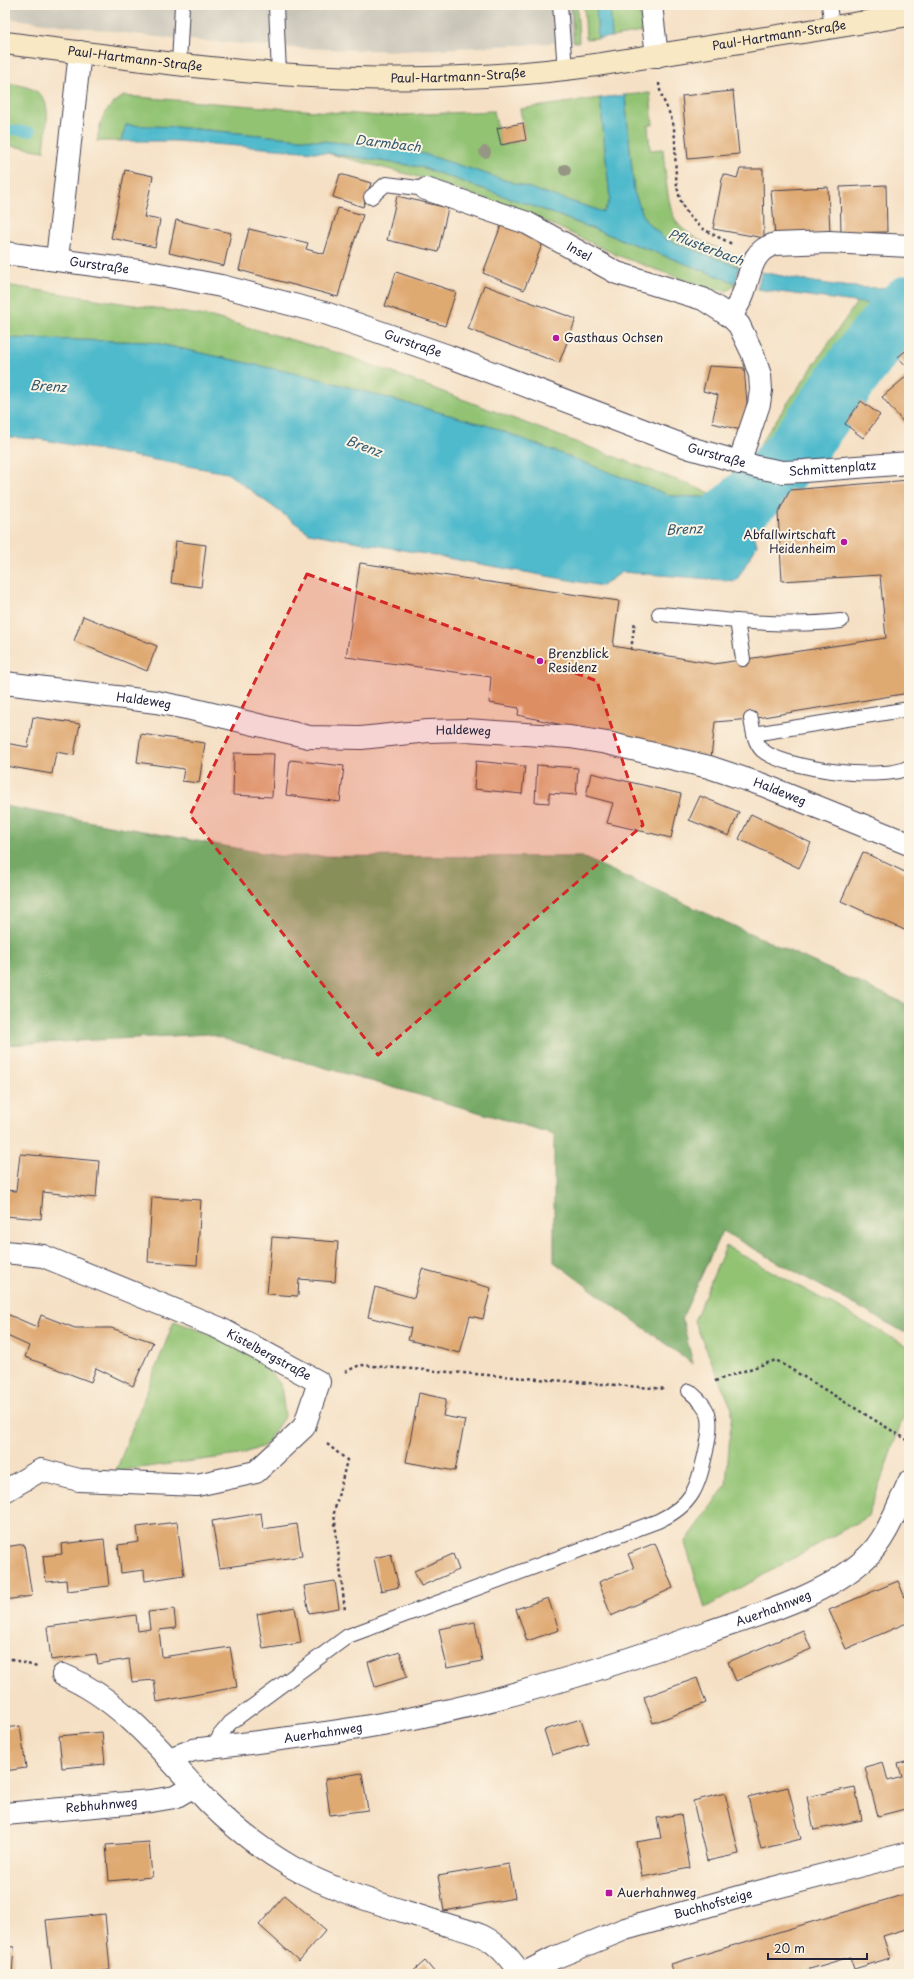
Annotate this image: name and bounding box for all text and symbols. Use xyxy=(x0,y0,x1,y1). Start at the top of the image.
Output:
street label: Paul-Hartmann-Straße xyxy=(711,15,847,54)
street label: Paul-Hartmann-Straße xyxy=(67,41,203,75)
street label: Paul-Hartmann-Straße xyxy=(390,63,526,86)
water label: Darmbach xyxy=(354,129,422,156)
water label: Pflusterbach xyxy=(666,223,747,270)
street label: Insel xyxy=(564,237,595,265)
street label: Gurstraße xyxy=(68,252,130,278)
street label: Gurstraße xyxy=(382,324,444,361)
place label: Gasthaus Ochsen xyxy=(564,328,663,346)
marker: Gasthaus Ochsen xyxy=(551,333,561,343)
water label: Brenz xyxy=(29,375,69,396)
water label: Brenz xyxy=(344,430,386,462)
street label: Gurstraße xyxy=(686,438,748,471)
street label: Schmittenplatz xyxy=(788,456,877,480)
water label: Brenz xyxy=(666,518,704,539)
place label: Abfallwirtschaft Heidenheim xyxy=(744,525,836,557)
marker: Abfallwirtschaft Heidenheim xyxy=(839,537,849,547)
place label: Brenzblick Residenz xyxy=(548,644,609,676)
marker: Brenzblick Residenz xyxy=(535,656,545,666)
street label: Haldeweg xyxy=(115,687,173,713)
street label: Haldeweg xyxy=(435,720,492,740)
street label: Haldeweg xyxy=(751,772,809,810)
street label: Kistelbergstraße xyxy=(224,1324,315,1384)
street label: Auerhahnweg xyxy=(733,1585,814,1630)
street label: Auerhahnweg xyxy=(283,1717,364,1747)
street label: Rebhuhnweg xyxy=(65,1792,138,1817)
place label: Auerhahnweg xyxy=(617,1883,697,1901)
street label: Buchhofsteige xyxy=(671,1884,754,1923)
marker: Auerhahnweg xyxy=(604,1888,614,1898)
scale bar xyxy=(768,1935,867,1961)
text: 20 m xyxy=(774,1939,805,1957)

